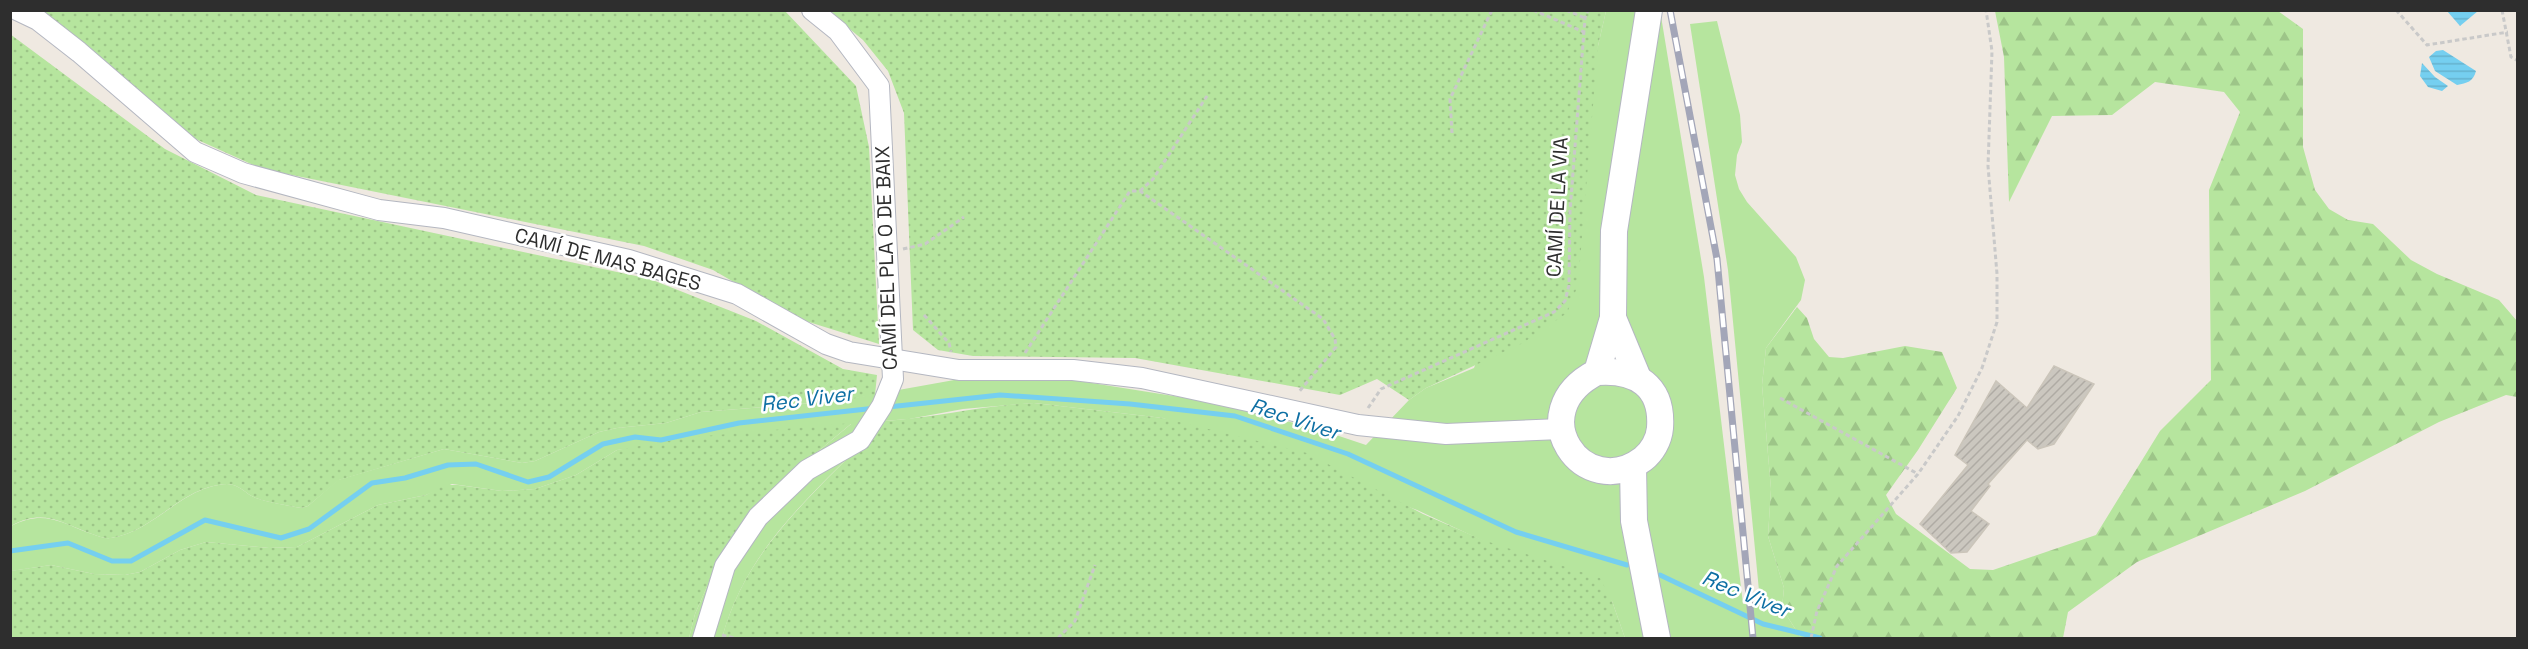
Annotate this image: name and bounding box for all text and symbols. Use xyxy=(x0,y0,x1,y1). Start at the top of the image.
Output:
street label: CAMÍ DE LA VIA xyxy=(1540,136,1574,278)
street label: CAMÍ DEL PLA O DE BAIX xyxy=(869,145,903,371)
street label: CAMÍ DE MAS BAGES xyxy=(512,222,704,296)
water label: Rec Viver xyxy=(759,379,857,418)
water label: Rec Viver xyxy=(1247,391,1345,446)
water label: Rec Viver xyxy=(1698,564,1796,624)

